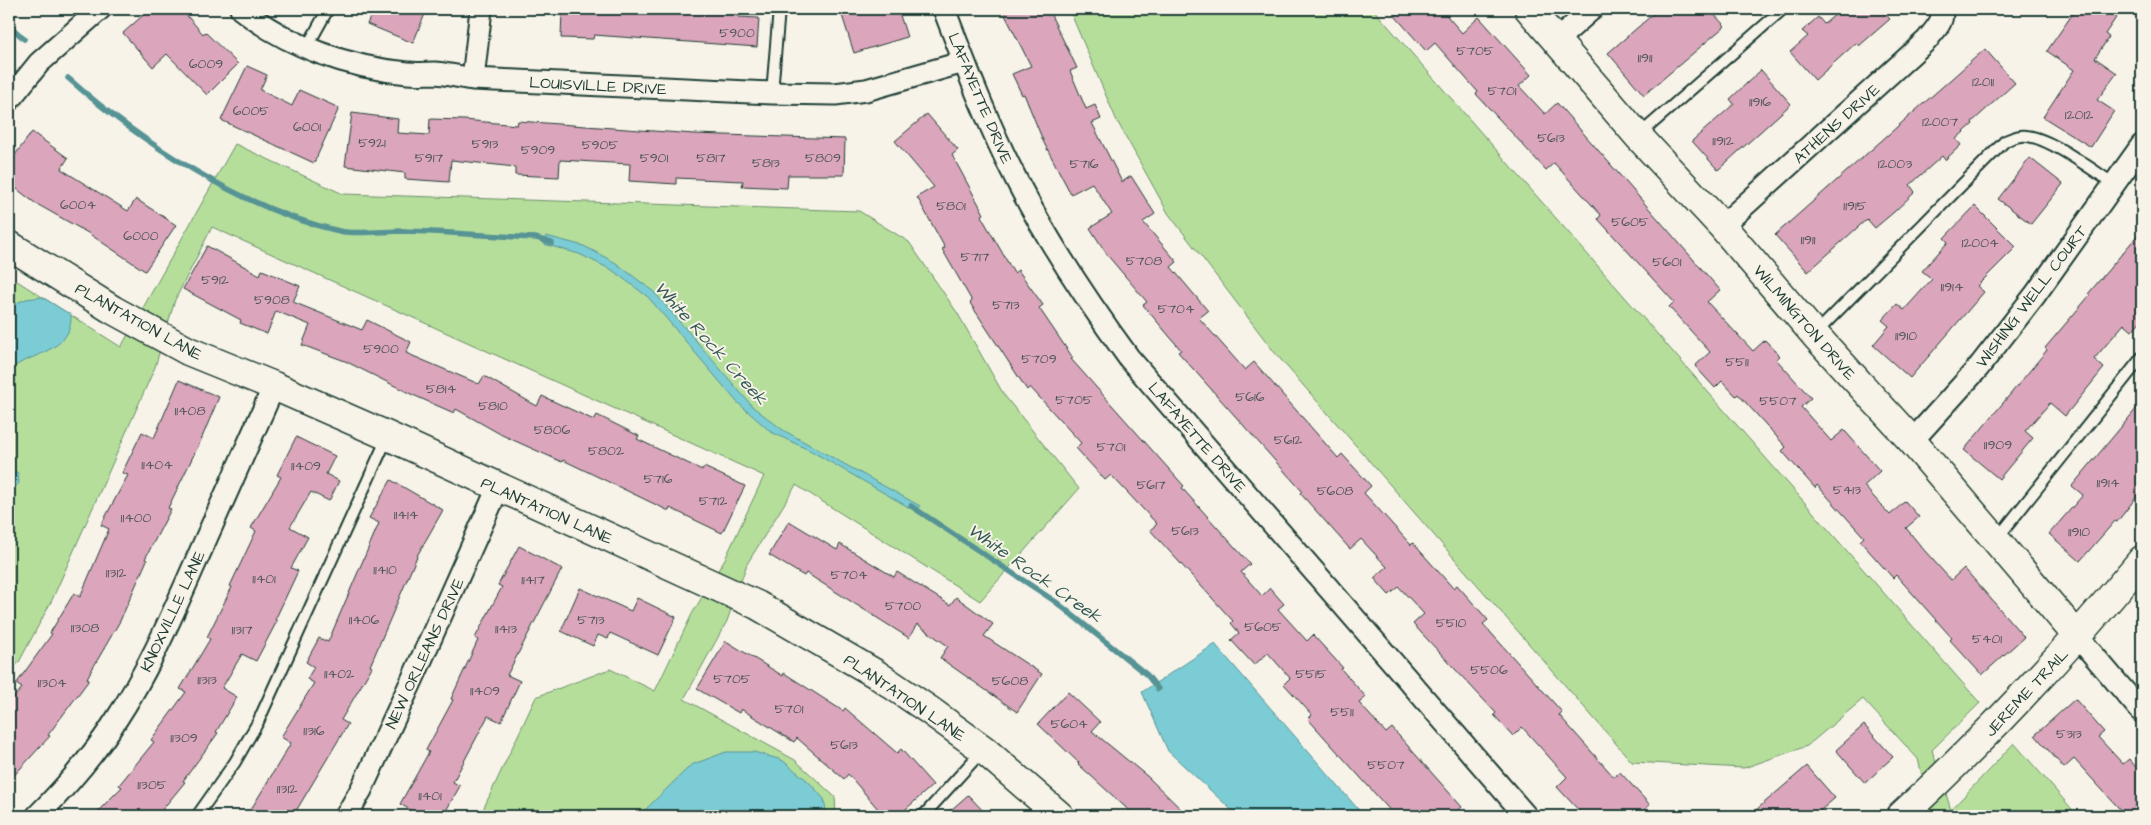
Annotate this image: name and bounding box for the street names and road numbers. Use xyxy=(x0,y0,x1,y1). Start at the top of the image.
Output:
street label: LAFAYETTE DRIVE xyxy=(943,30,1018,168)
street label: LOUISVILLE DRIVE xyxy=(529,71,668,101)
street label: ATHENS DRIVE xyxy=(1789,78,1885,169)
street label: WISHING WELL COURT xyxy=(1971,221,2093,372)
street label: WILMINGTON DRIVE xyxy=(1748,260,1861,385)
street label: PLANTATION LANE xyxy=(71,278,206,366)
street label: LAFAYETTE DRIVE xyxy=(1143,378,1252,498)
street label: PLANTATION LANE xyxy=(477,472,616,550)
street label: KNOXVILLE LANE xyxy=(135,547,211,676)
street label: NEW ORLEANS DRIVE xyxy=(380,574,470,733)
street label: JEREME TRAIL xyxy=(1980,644,2073,742)
street label: PLANTATION LANE xyxy=(839,649,970,747)

